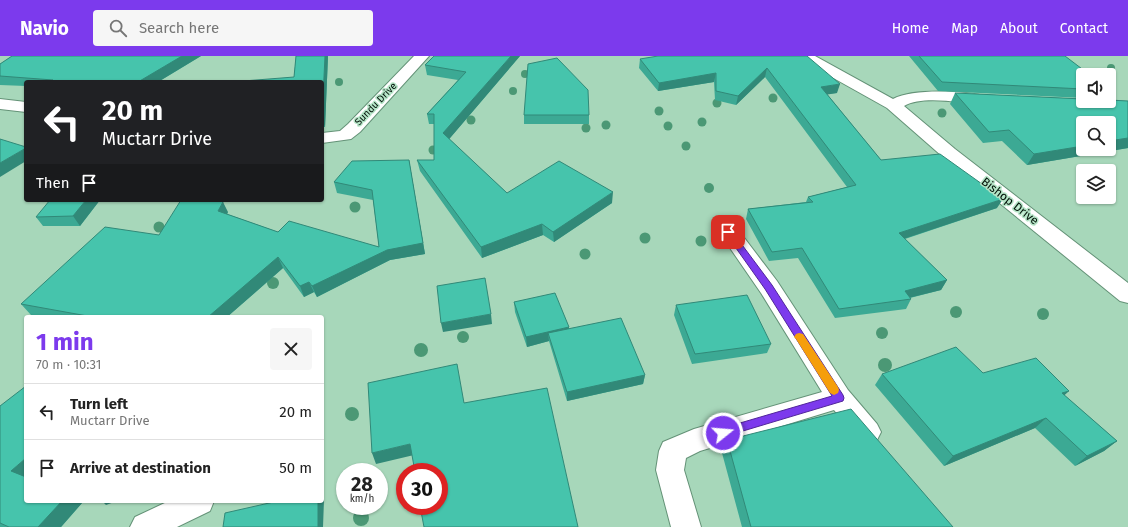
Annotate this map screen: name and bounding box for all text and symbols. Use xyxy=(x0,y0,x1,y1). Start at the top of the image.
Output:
search box xyxy=(93,10,373,46)
text: Navio xyxy=(20,17,69,40)
icon: search xyxy=(107,17,129,39)
text: Search here xyxy=(139,19,219,37)
text: Home xyxy=(892,20,929,37)
text: Map xyxy=(951,20,978,37)
text: About xyxy=(1000,20,1038,37)
text: Contact xyxy=(1060,20,1108,37)
map controls xyxy=(1076,68,1116,204)
button: sound xyxy=(1076,68,1116,108)
street label: Sundu Drive xyxy=(353,80,399,128)
text: 20 m xyxy=(102,94,163,127)
icon: left xyxy=(36,96,88,148)
button: search xyxy=(1076,116,1116,156)
text: Muctarr Drive xyxy=(102,128,212,150)
button: layers xyxy=(1076,164,1116,204)
icon: arrive xyxy=(78,172,100,194)
text: Then xyxy=(36,174,70,192)
street label: Bishop Drive xyxy=(979,174,1041,228)
pin xyxy=(711,215,745,249)
icon: arrive xyxy=(717,221,739,243)
text: 1 min xyxy=(36,328,94,356)
button: close xyxy=(270,328,312,370)
text: 70 m · 10:31 xyxy=(36,357,101,372)
text: Turn left xyxy=(70,395,128,413)
icon: left xyxy=(36,401,58,423)
text: 20 m xyxy=(279,403,312,421)
position arrow xyxy=(702,412,744,454)
text: Muctarr Drive xyxy=(70,413,150,428)
icon: arrive xyxy=(36,457,58,479)
text: Arrive at destination xyxy=(70,459,211,477)
text: 50 m xyxy=(279,459,312,477)
speed limit sign: 30 xyxy=(396,463,448,515)
text: 28 xyxy=(351,472,373,496)
text: km/h xyxy=(350,493,374,505)

